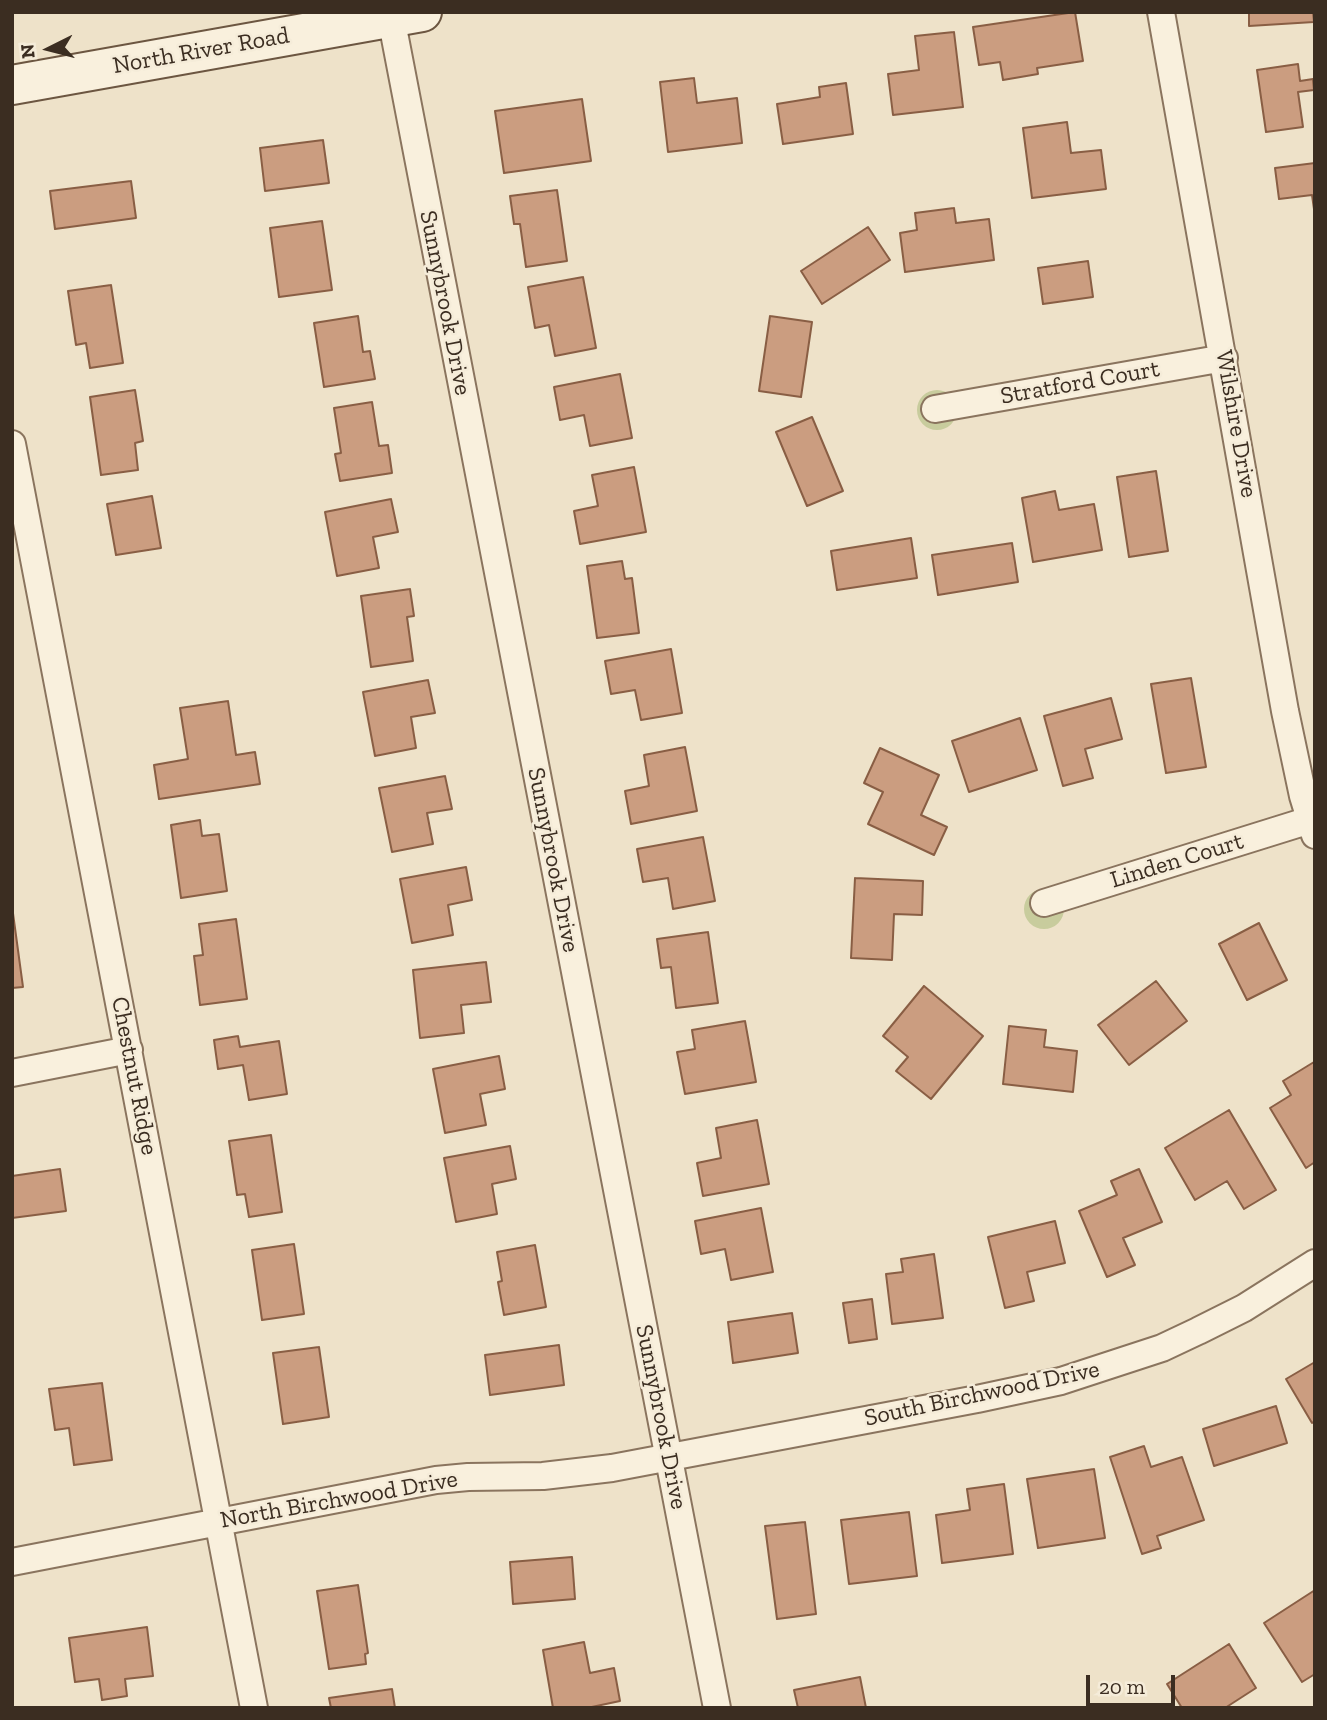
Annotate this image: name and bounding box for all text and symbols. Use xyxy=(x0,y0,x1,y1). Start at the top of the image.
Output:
north arrow xyxy=(14,14,84,84)
street label: North River Road xyxy=(110,21,292,81)
text: N xyxy=(15,43,40,60)
street label: Sunnybrook Drive xyxy=(413,208,477,398)
street label: Wilshire Drive xyxy=(1209,348,1263,500)
street label: Stratford Court xyxy=(998,355,1162,411)
street label: Sunnybrook Drive xyxy=(521,765,585,955)
street label: Linden Court xyxy=(1107,827,1247,895)
street label: Chestnut Ridge xyxy=(105,995,163,1157)
street label: Sunnybrook Drive xyxy=(629,1322,693,1512)
street label: South Birchwood Drive xyxy=(862,1355,1102,1433)
street label: North Birchwood Drive xyxy=(218,1465,460,1535)
scale bar xyxy=(1089,1660,1178,1704)
text: 20 m xyxy=(1099,1674,1145,1699)

